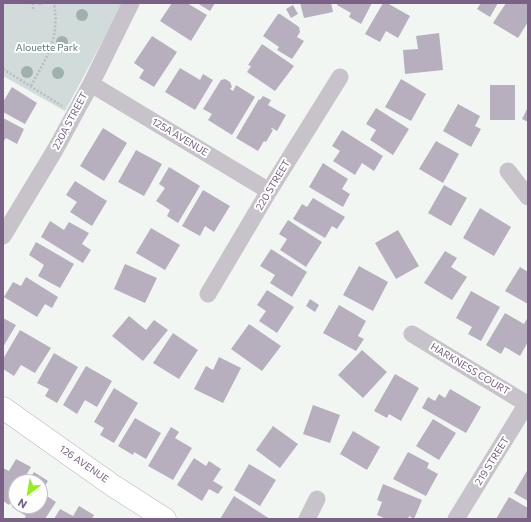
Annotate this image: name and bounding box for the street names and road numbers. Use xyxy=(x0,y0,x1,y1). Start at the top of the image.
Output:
street label: 220A STREET xyxy=(50,90,90,152)
street label: 125A AVENUE xyxy=(150,115,210,159)
street label: 220 STREET xyxy=(253,158,293,212)
street label: HARKNESS COURT xyxy=(428,341,512,397)
street label: 219 STREET xyxy=(472,435,512,487)
street label: 126 AVENUE xyxy=(57,443,111,485)

